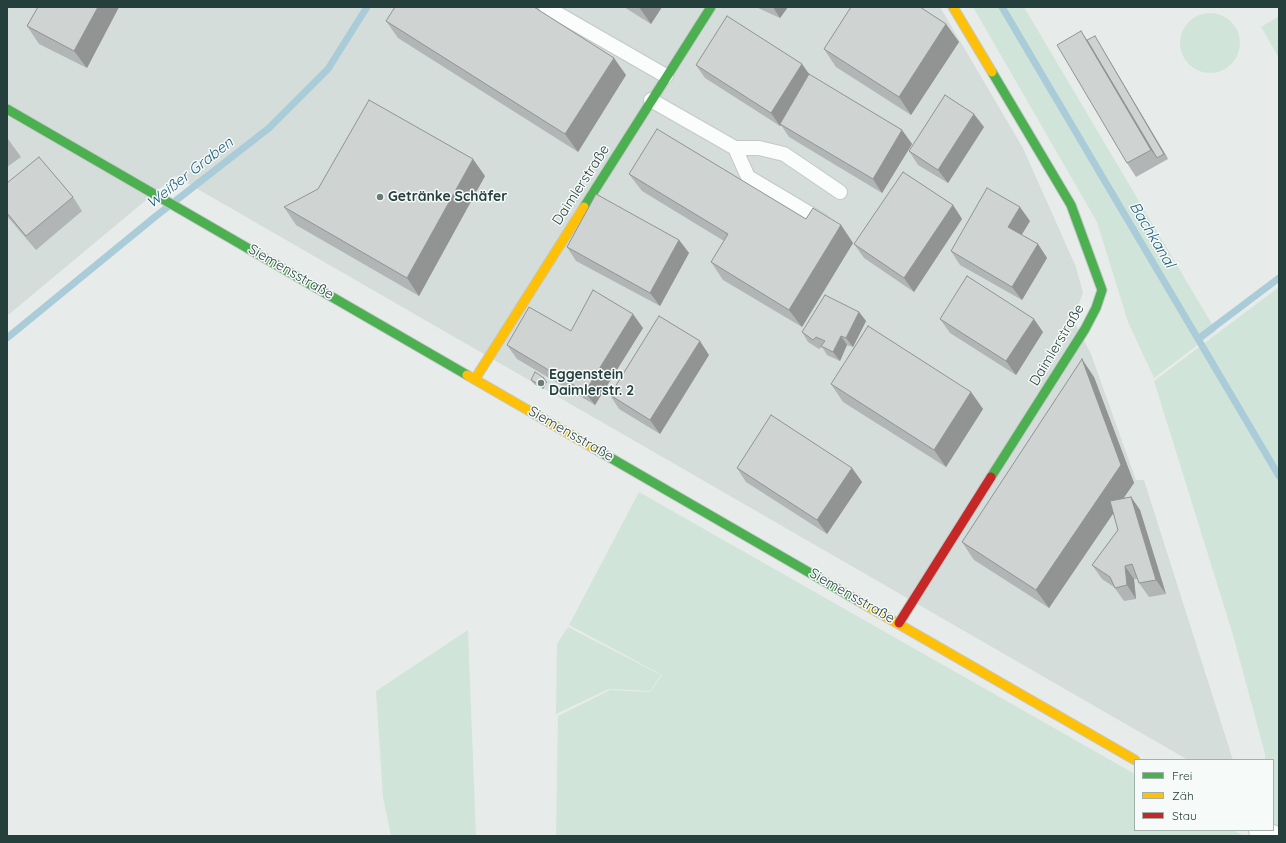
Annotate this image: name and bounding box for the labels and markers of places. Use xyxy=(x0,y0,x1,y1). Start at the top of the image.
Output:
place label: Getränke Schäfer xyxy=(388,189,507,205)
marker: Getränke Schäfer xyxy=(375,192,385,202)
place label: Eggenstein Daimlerstr. 2 xyxy=(549,367,634,400)
marker: Eggenstein Daimlerstr. 2 xyxy=(536,378,546,388)

